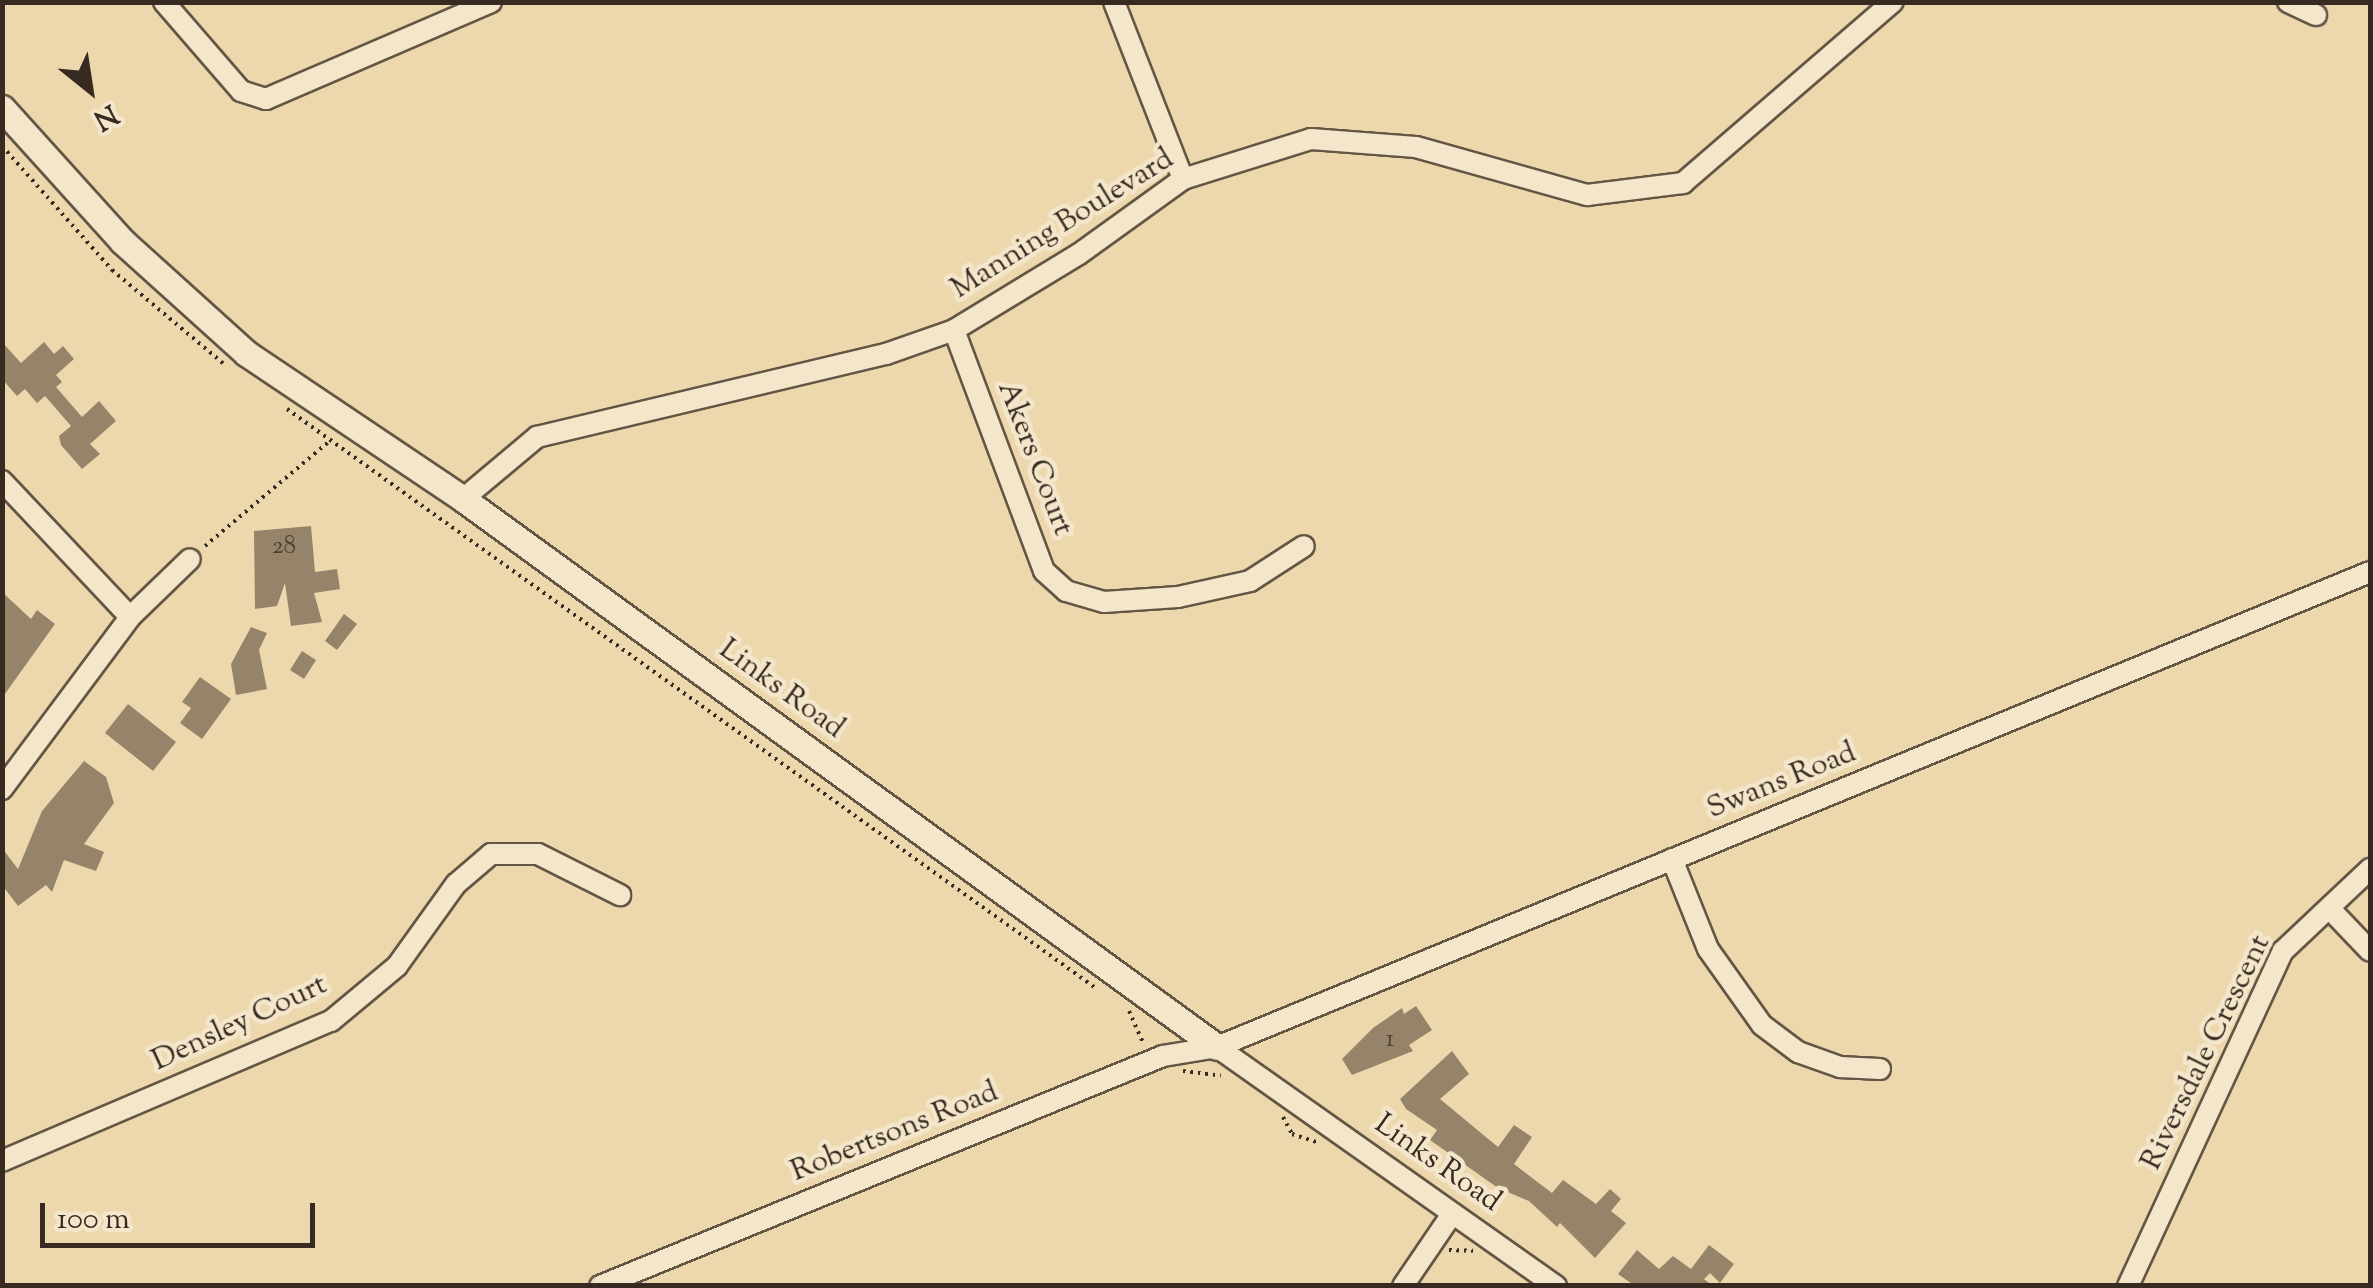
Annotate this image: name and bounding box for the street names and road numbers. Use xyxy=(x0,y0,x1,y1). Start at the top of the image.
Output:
street label: Manning Boulevard xyxy=(945,142,1181,308)
street label: Akers Court xyxy=(988,377,1080,541)
street label: Links Road xyxy=(711,632,851,748)
street label: Swans Road xyxy=(1702,736,1862,828)
street label: Riversdale Crescent xyxy=(2134,930,2280,1176)
street label: Densley Court xyxy=(147,968,333,1080)
street label: Robertsons Road xyxy=(786,1075,1004,1191)
street label: Links Road xyxy=(1367,1107,1507,1221)

